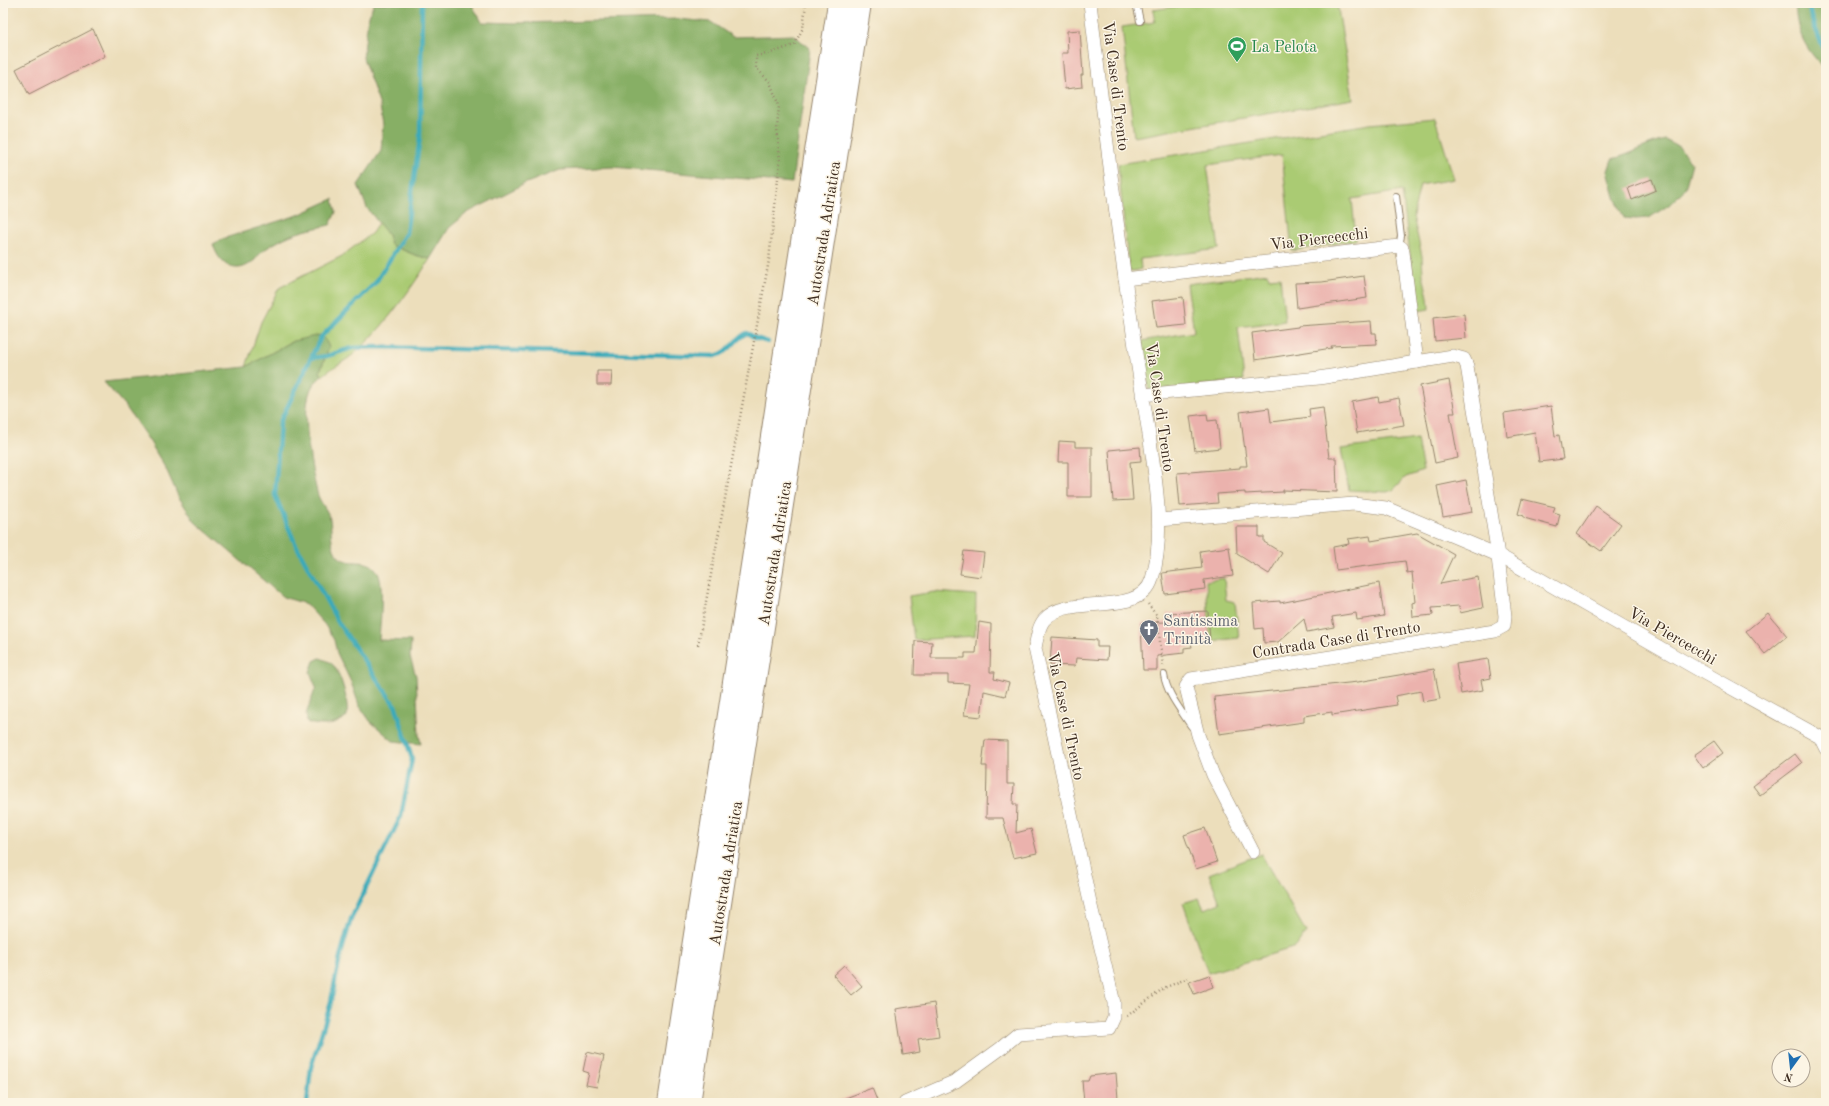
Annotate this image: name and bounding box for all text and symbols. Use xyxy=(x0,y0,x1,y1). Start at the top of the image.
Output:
street label: Via Case di Trento xyxy=(1099,21,1131,152)
sports icon: La Pelota xyxy=(1226,35,1248,63)
place label: La Pelota xyxy=(1251,40,1317,56)
street label: Autostrada Adriatica xyxy=(806,160,844,307)
street label: Via Piercecchi xyxy=(1269,226,1369,254)
street label: Via Case di Trento xyxy=(1142,342,1176,473)
street label: Autostrada Adriatica xyxy=(757,480,795,627)
street label: Via Piercecchi xyxy=(1625,605,1719,668)
place label: Santissima Trinità xyxy=(1163,614,1238,648)
church icon: Santissima Trinità xyxy=(1138,618,1160,646)
street label: Contrada Case di Trento xyxy=(1251,620,1422,662)
street label: Via Case di Trento xyxy=(1044,651,1086,782)
street label: Autostrada Adriatica xyxy=(708,800,746,947)
north arrow xyxy=(1771,1048,1811,1088)
text: N xyxy=(1783,1070,1794,1083)

